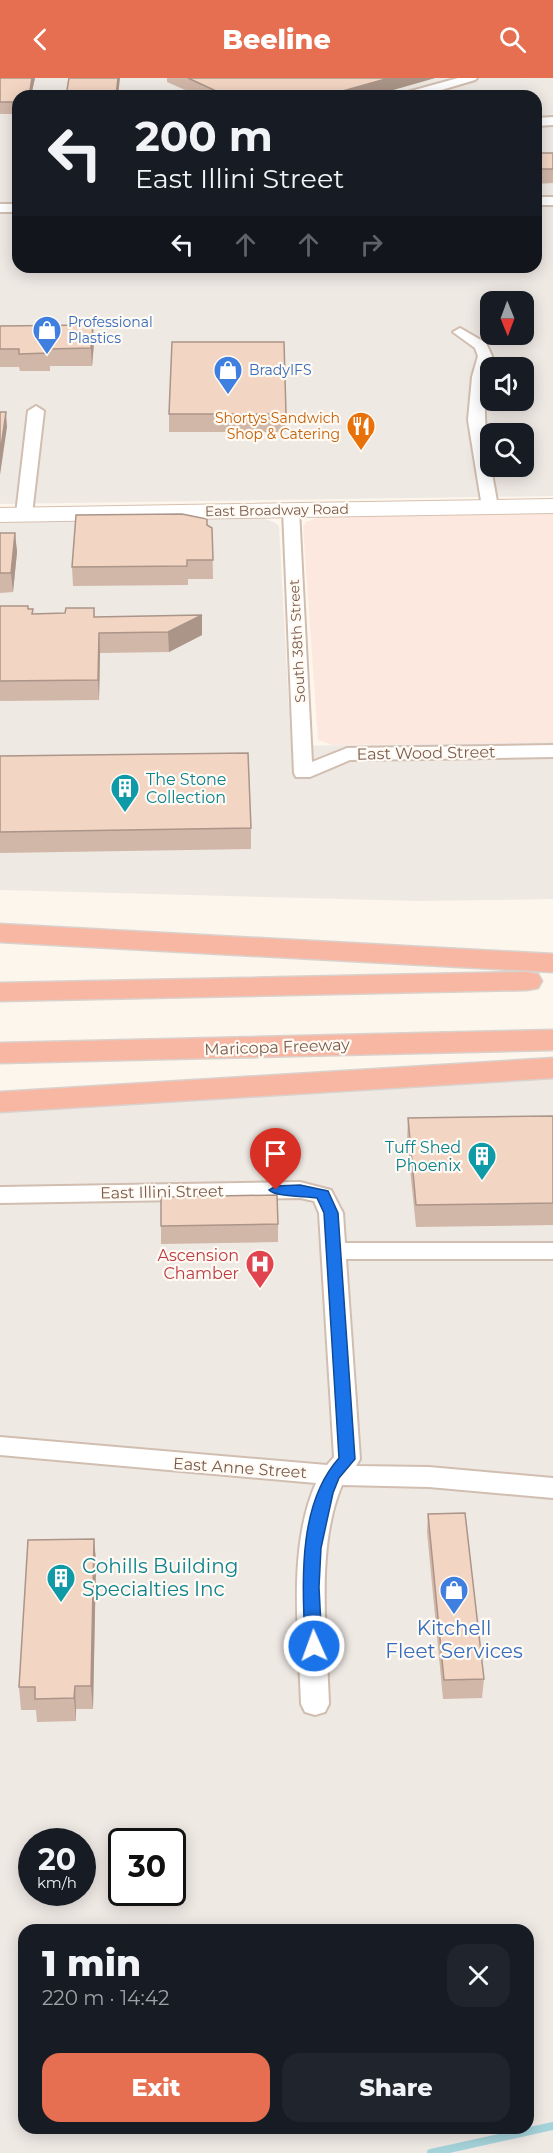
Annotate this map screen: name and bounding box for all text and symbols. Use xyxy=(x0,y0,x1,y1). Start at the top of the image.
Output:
icon: back xyxy=(24,23,57,56)
text: Beeline xyxy=(222,23,331,56)
icon: search xyxy=(496,23,529,56)
text: 200 m xyxy=(135,110,273,162)
icon: left xyxy=(36,114,114,192)
text: East Illini Street xyxy=(135,162,344,195)
icon: left xyxy=(166,228,199,261)
icon: ahead xyxy=(229,228,262,261)
icon: ahead xyxy=(292,228,325,261)
icon: right xyxy=(355,228,388,261)
north arrow xyxy=(480,291,534,345)
map controls xyxy=(480,291,534,477)
place label: Professional Plastics xyxy=(68,313,153,347)
shop icon: Professional Plastics xyxy=(31,314,63,356)
shop icon: BradyIFS xyxy=(212,354,244,396)
button: sound xyxy=(480,357,534,411)
place label: BradyIFS xyxy=(249,361,312,379)
place label: Shortys Sandwich Shop & Catering xyxy=(215,409,340,443)
restaurant icon: Shortys Sandwich Shop & Catering xyxy=(345,410,377,452)
button: search xyxy=(480,423,534,477)
street label: East Broadway Road xyxy=(205,500,349,520)
street label: South 38th Street xyxy=(285,579,309,703)
street label: East Wood Street xyxy=(356,742,496,764)
place label: The Stone Collection xyxy=(146,770,226,807)
building icon: The Stone Collection xyxy=(109,772,141,814)
street label: Maricopa Freeway xyxy=(204,1035,350,1059)
pin xyxy=(250,1128,301,1190)
icon: arrive xyxy=(259,1137,292,1170)
place label: Tuff Shed Phoenix xyxy=(385,1138,461,1175)
building icon: Tuff Shed Phoenix xyxy=(466,1140,498,1182)
street label: East Illini Street xyxy=(100,1181,225,1203)
place label: Ascension Chamber xyxy=(157,1246,239,1283)
hospital icon: Ascension Chamber xyxy=(244,1248,276,1290)
street label: East Anne Street xyxy=(173,1454,308,1482)
place label: Cohills Building Specialties Inc xyxy=(82,1554,238,1601)
building icon: Cohills Building Specialties Inc xyxy=(45,1562,77,1604)
shop icon: Kitchell Fleet Services xyxy=(438,1574,470,1616)
position arrow xyxy=(282,1614,346,1678)
place label: Kitchell Fleet Services xyxy=(385,1616,523,1663)
speed limit sign: 30 xyxy=(108,1828,186,1906)
text: 20 xyxy=(38,1841,76,1878)
text: km/h xyxy=(37,1873,77,1892)
text: 1 min xyxy=(42,1941,141,1985)
button: close xyxy=(447,1944,510,2007)
text: 220 m · 14:42 xyxy=(42,1986,169,2010)
button: Exit xyxy=(42,2053,270,2122)
button: Share xyxy=(282,2053,510,2122)

